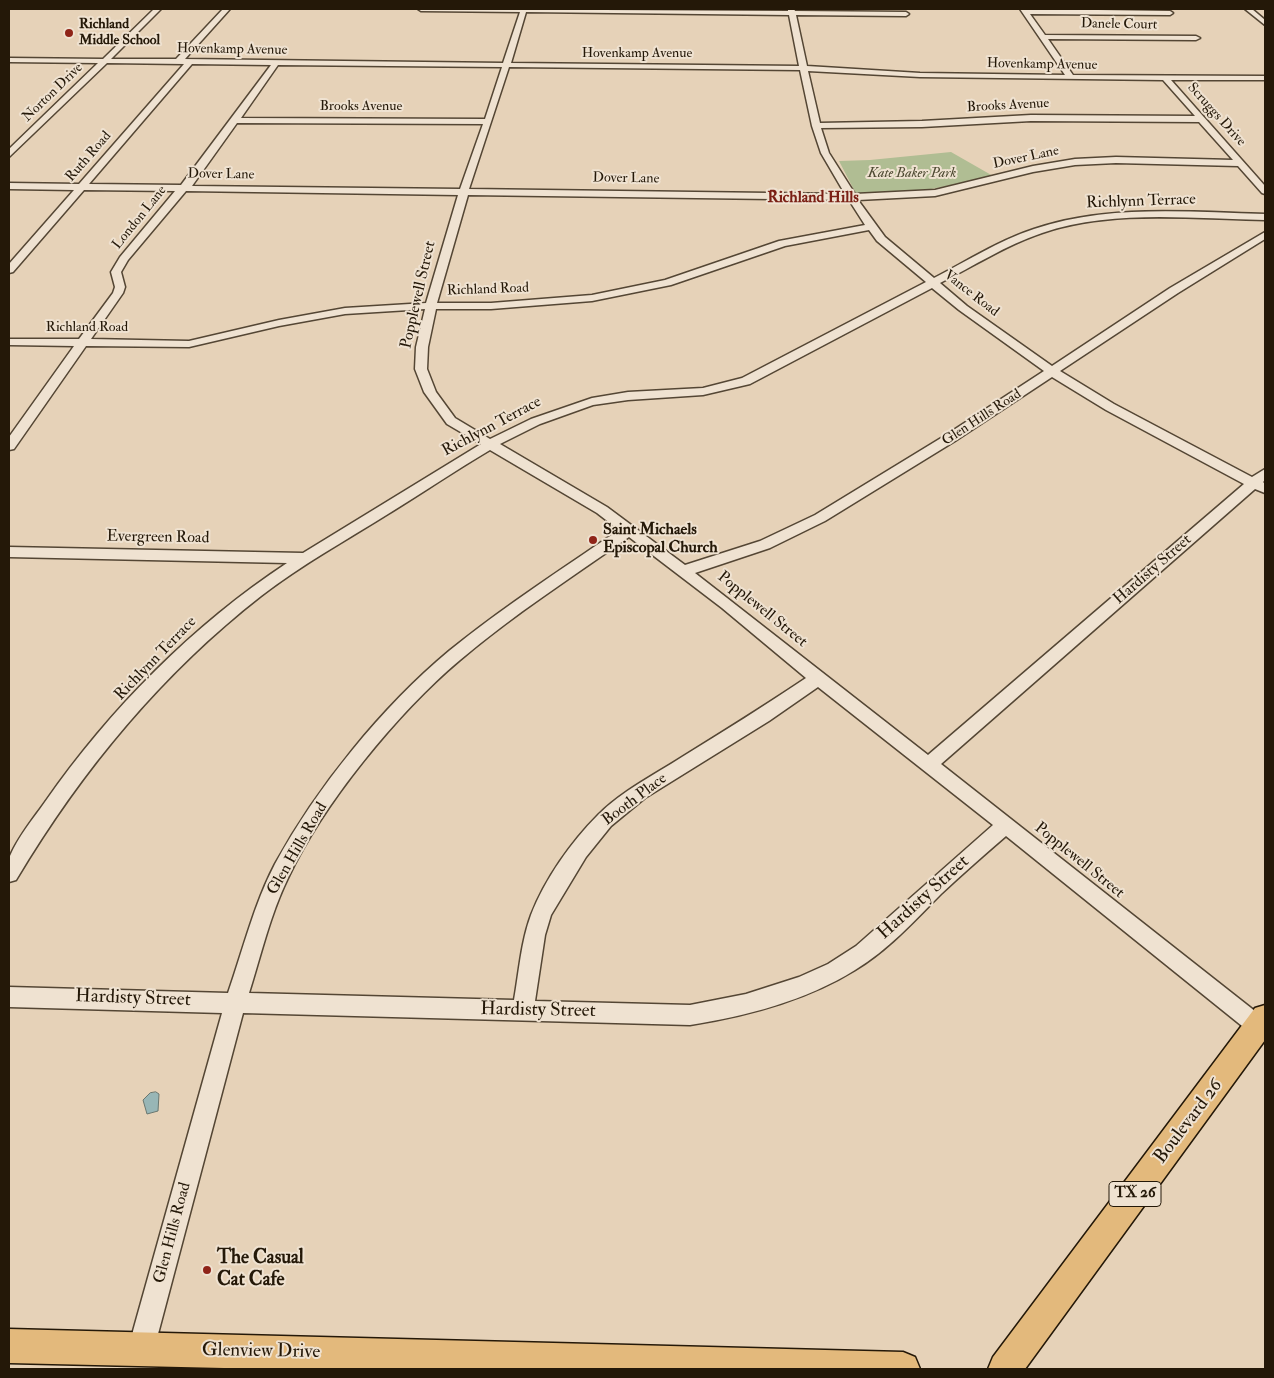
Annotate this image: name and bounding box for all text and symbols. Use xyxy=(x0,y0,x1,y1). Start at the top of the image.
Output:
street label: Danele Court xyxy=(1081,16,1157,34)
place label: Richland Middle School xyxy=(79,17,160,49)
marker: Richland Middle School xyxy=(63,27,75,39)
street label: Hovenkamp Avenue xyxy=(177,41,287,59)
street label: Hovenkamp Avenue xyxy=(582,46,692,62)
street label: Hovenkamp Avenue xyxy=(987,56,1097,74)
street label: Norton Drive xyxy=(19,60,87,126)
street label: Scruggs Drive xyxy=(1183,80,1249,150)
street label: Brooks Avenue xyxy=(966,95,1050,117)
street label: Brooks Avenue xyxy=(320,99,402,115)
street label: Ruth Road xyxy=(63,128,115,186)
street label: Dover Lane xyxy=(992,143,1060,173)
street label: Dover Lane xyxy=(187,166,255,184)
park label: Kate Baker Park xyxy=(868,166,956,182)
street label: Dover Lane xyxy=(592,170,660,188)
street label: London Lane xyxy=(109,183,171,253)
district label: Richland Hills xyxy=(767,189,859,209)
street label: Richlynn Terrace xyxy=(1086,190,1196,214)
street label: Popplewell Street xyxy=(397,239,441,351)
street label: Vance Road xyxy=(940,267,1002,321)
street label: Richland Road xyxy=(447,280,529,300)
street label: Richland Road xyxy=(46,320,128,336)
street label: Glen Hills Road xyxy=(939,386,1025,450)
street label: Richlynn Terrace xyxy=(439,393,545,461)
place label: Saint Michaels Episcopal Church xyxy=(603,521,718,559)
street label: Evergreen Road xyxy=(106,528,210,548)
street label: Hardisty Street xyxy=(1110,531,1196,609)
marker: Saint Michaels Episcopal Church xyxy=(587,534,599,546)
street label: Popplewell Street xyxy=(713,568,811,652)
street label: Richlynn Terrace xyxy=(111,613,201,705)
street label: Booth Place xyxy=(599,769,671,831)
street label: Glen Hills Road xyxy=(264,799,332,899)
street label: Popplewell Street xyxy=(1030,819,1128,903)
street label: Hardisty Street xyxy=(873,851,975,945)
street label: Hardisty Street xyxy=(75,986,191,1012)
street label: Hardisty Street xyxy=(480,999,596,1023)
street label: Boulevard 26 xyxy=(1150,1075,1228,1169)
street label: Glen Hills Road xyxy=(150,1180,196,1286)
road number: TX 26 xyxy=(1109,1182,1161,1206)
place label: The Casual Cat Cafe xyxy=(217,1248,304,1292)
marker: The Casual Cat Cafe xyxy=(201,1264,213,1276)
street label: Glenview Drive xyxy=(202,1340,320,1364)

